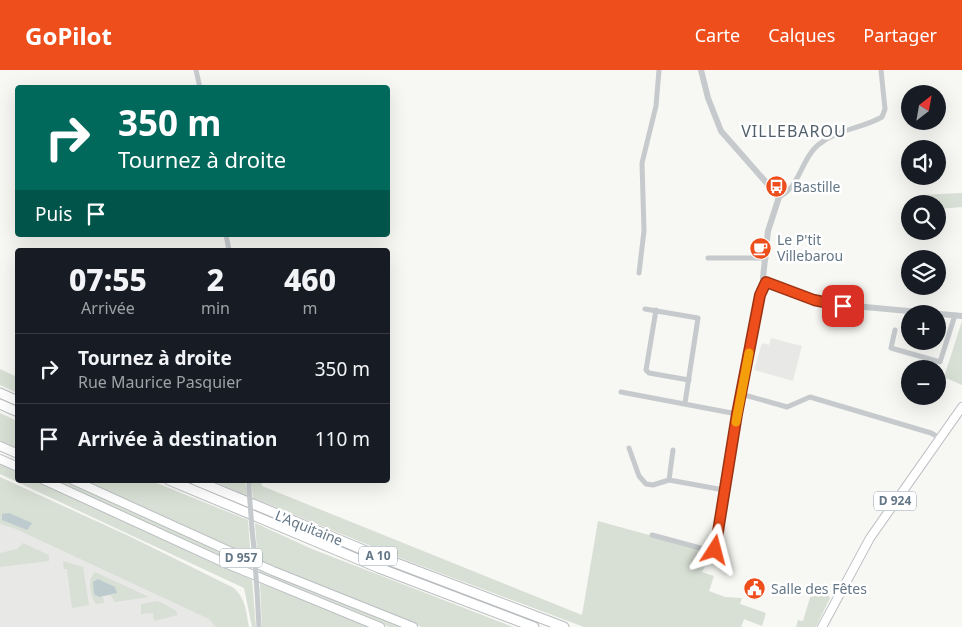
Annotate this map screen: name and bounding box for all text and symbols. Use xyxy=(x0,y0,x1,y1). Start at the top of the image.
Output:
text: GoPilot xyxy=(25,19,112,52)
text: Carte xyxy=(695,23,740,47)
text: Calques xyxy=(768,23,835,47)
text: Partager xyxy=(863,23,937,47)
north arrow xyxy=(901,85,946,130)
map controls xyxy=(901,85,946,405)
text: 350 m xyxy=(118,99,221,146)
icon: right xyxy=(35,105,100,170)
district label: VILLEBAROU xyxy=(741,120,847,142)
button: sound xyxy=(901,140,946,185)
text: Tournez à droite xyxy=(118,144,286,174)
bus stop icon: Bastille xyxy=(765,175,789,199)
place label: Bastille xyxy=(793,177,841,196)
button: search xyxy=(901,195,946,240)
icon: arrive xyxy=(82,200,110,228)
text: Puis xyxy=(35,201,72,227)
place label: Le P'tit Villebarou xyxy=(777,230,843,265)
cafe icon: Le P'tit Villebarou xyxy=(749,236,773,260)
button: layers xyxy=(901,250,946,295)
text: 07:55 xyxy=(69,259,147,300)
text: 2 xyxy=(207,259,224,300)
text: 460 xyxy=(284,259,336,300)
pin xyxy=(822,285,864,327)
icon: arrive xyxy=(829,292,857,320)
text: Arrivée xyxy=(81,297,135,319)
text: min xyxy=(201,297,230,319)
text: m xyxy=(302,297,317,319)
button: + xyxy=(901,305,946,350)
text: Tournez à droite xyxy=(78,345,232,371)
icon: right xyxy=(35,355,63,383)
text: 350 m xyxy=(315,356,370,382)
button: − xyxy=(901,360,946,405)
text: Rue Maurice Pasquier xyxy=(78,371,242,393)
icon: arrive xyxy=(35,425,63,453)
text: Arrivée à destination xyxy=(78,426,277,452)
text: 110 m xyxy=(315,426,370,452)
road number: D 924 xyxy=(874,492,916,511)
street label: L'Aquitaine xyxy=(273,505,346,550)
position arrow xyxy=(688,523,740,575)
road number: A 10 xyxy=(359,546,397,566)
road number: D 957 xyxy=(220,548,262,568)
public building icon: Salle des Fêtes xyxy=(743,577,767,601)
place label: Salle des Fêtes xyxy=(771,579,867,598)

